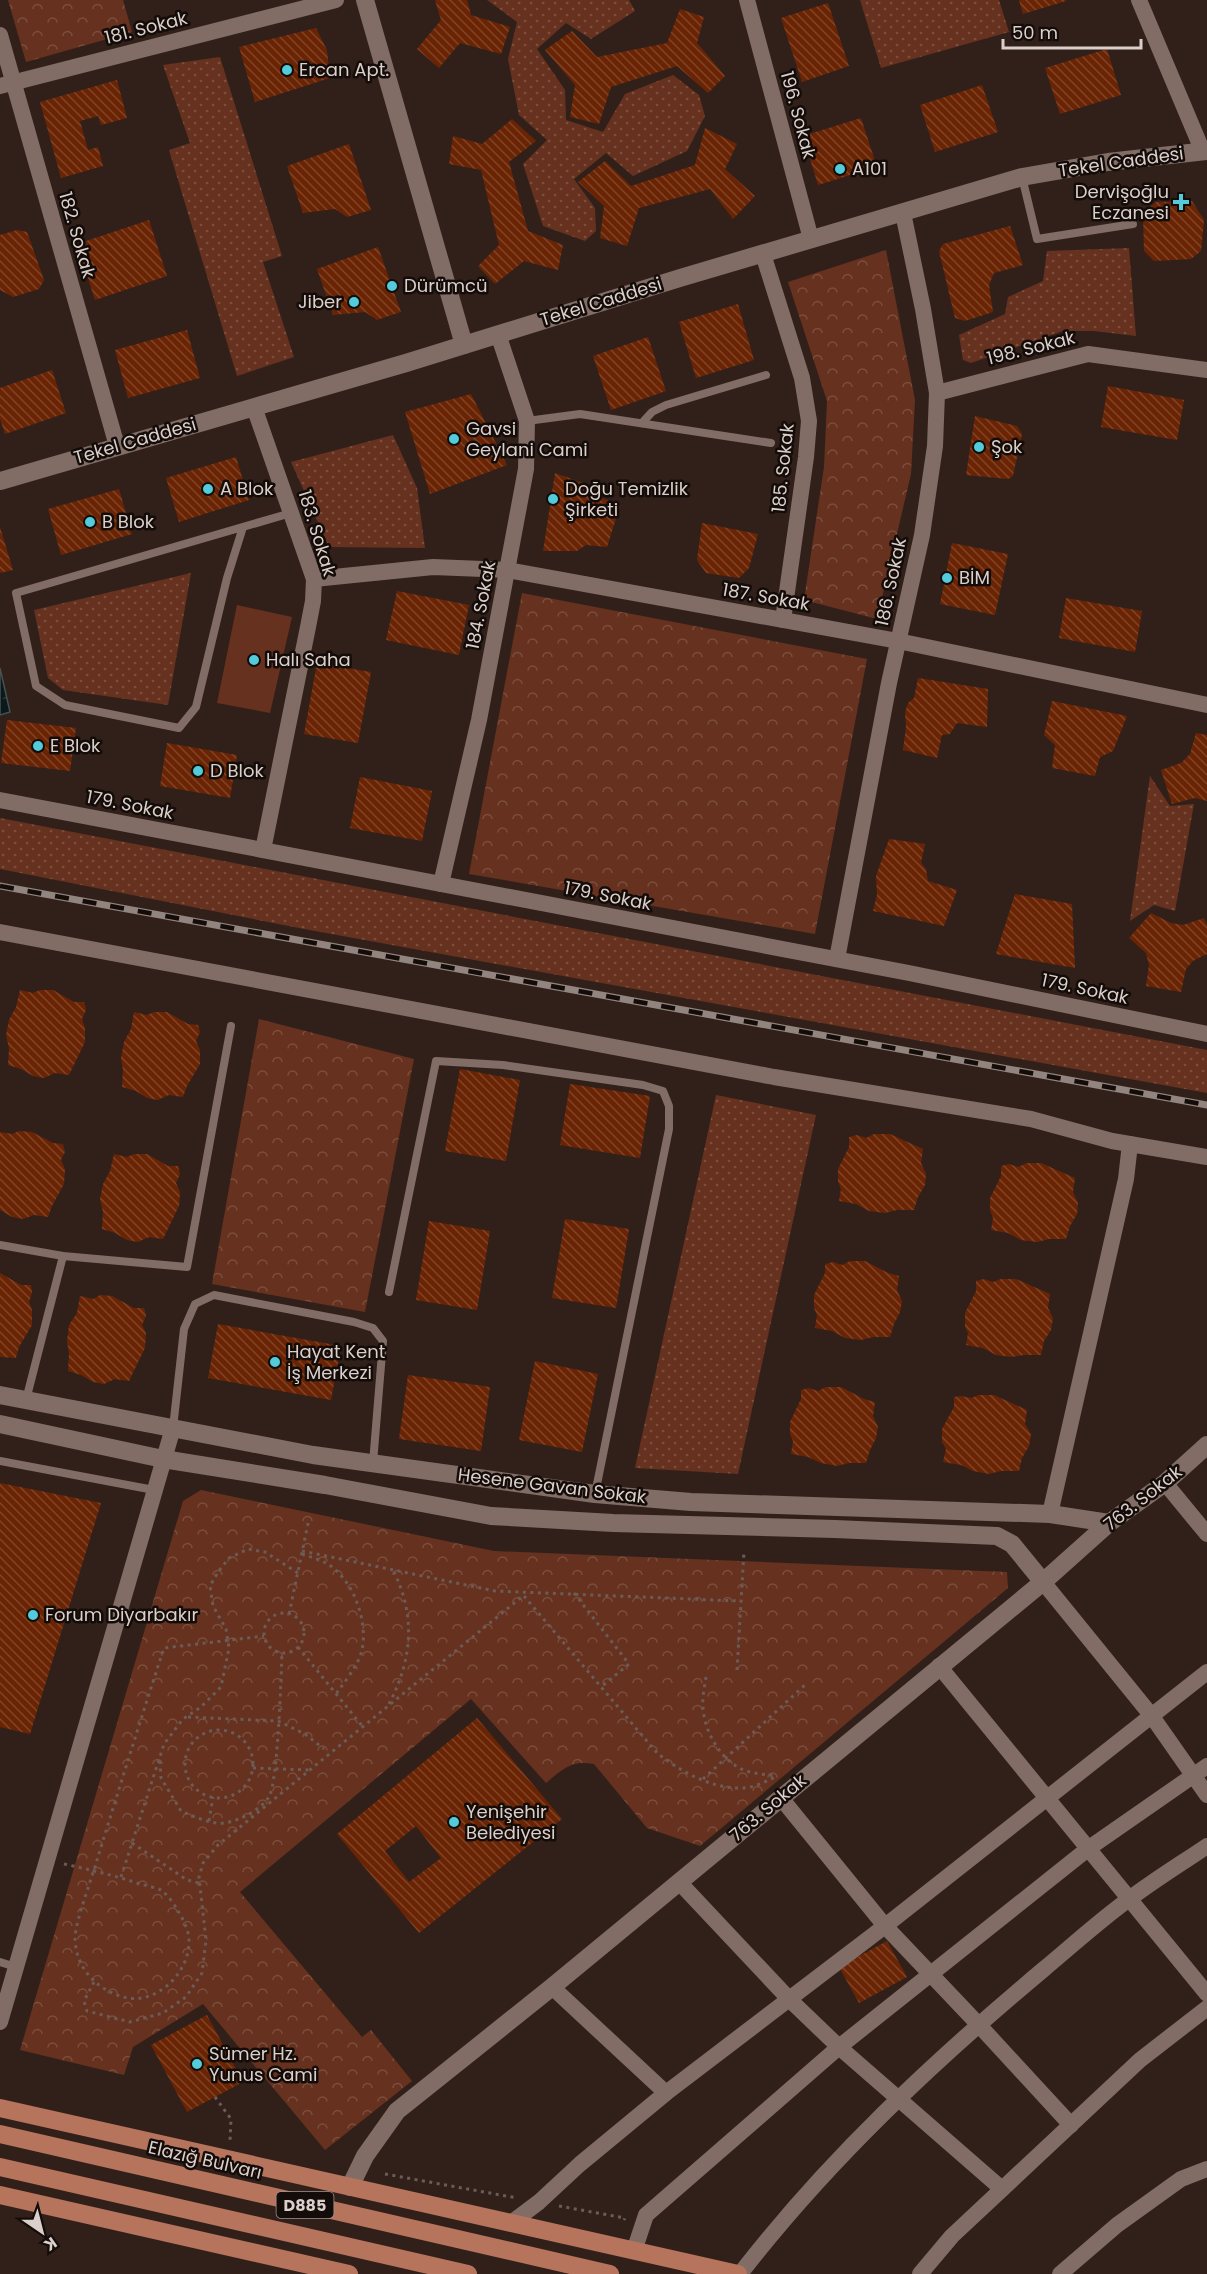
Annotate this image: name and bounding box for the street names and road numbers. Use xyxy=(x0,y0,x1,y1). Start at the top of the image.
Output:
street label: 181. Sokak xyxy=(102,5,190,50)
street label: 196. Sokak xyxy=(775,68,822,162)
street label: Tekel Caddesi xyxy=(1057,140,1185,183)
street label: 182. Sokak xyxy=(53,189,102,282)
street label: Tekel Caddesi xyxy=(537,271,665,332)
street label: 198. Sokak xyxy=(984,324,1078,371)
street label: Tekel Caddesi xyxy=(71,411,199,470)
street label: 185. Sokak xyxy=(765,421,800,514)
street label: 183. Sokak xyxy=(292,487,343,580)
street label: 186. Sokak xyxy=(869,535,912,628)
street label: 184. Sokak xyxy=(460,558,501,651)
street label: 187. Sokak xyxy=(720,577,812,617)
street label: 179. Sokak xyxy=(84,784,177,825)
street label: 179. Sokak xyxy=(562,875,655,916)
street label: 179. Sokak xyxy=(1039,967,1132,1010)
street label: 763. Sokak xyxy=(1098,1459,1188,1536)
street label: Hesene Gavan Sokak xyxy=(457,1462,648,1510)
street label: 763. Sokak xyxy=(724,1768,812,1847)
street label: Elazığ Bulvarı xyxy=(146,2134,264,2185)
road number: D885 xyxy=(276,2192,334,2218)

